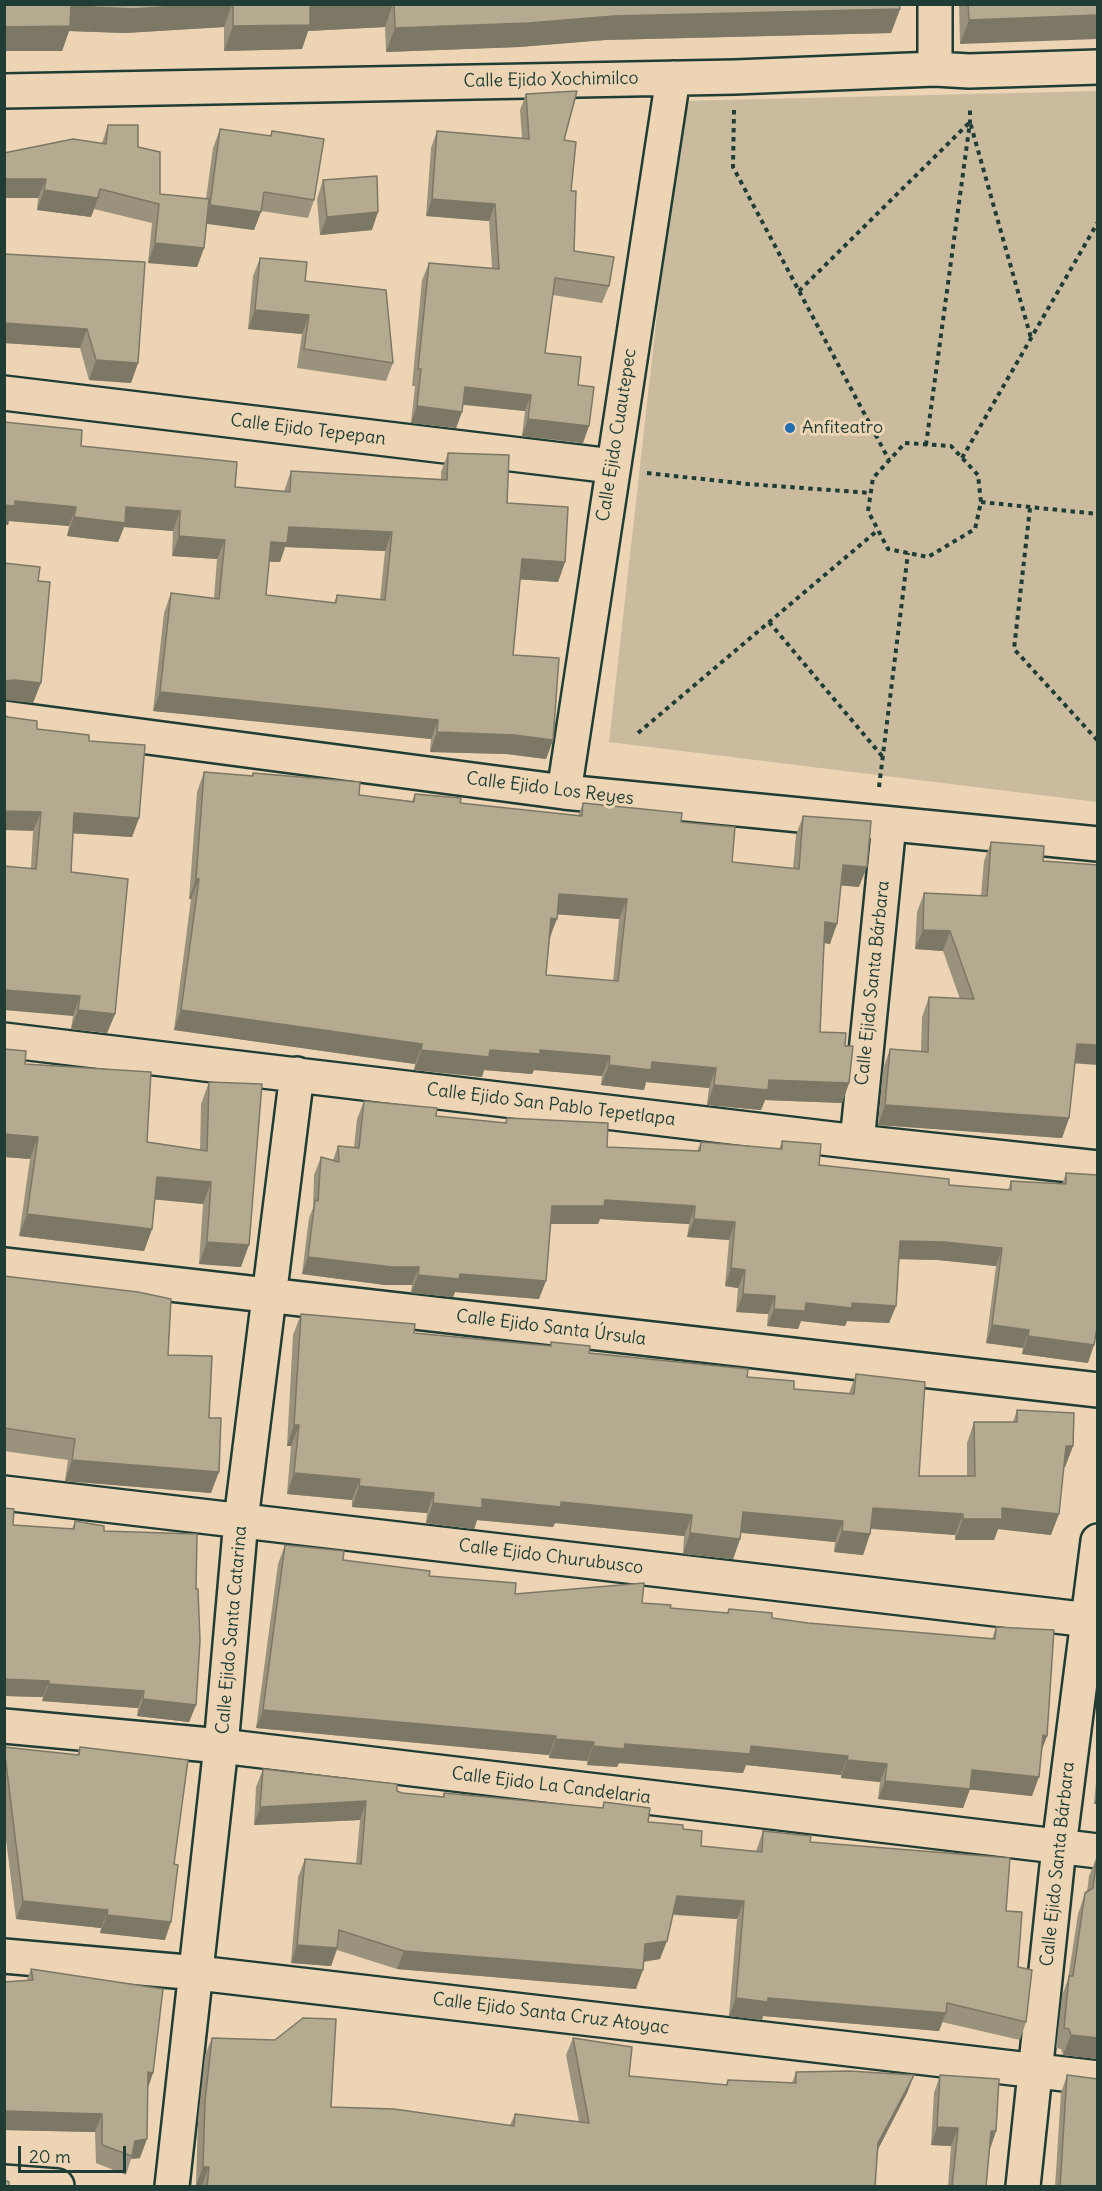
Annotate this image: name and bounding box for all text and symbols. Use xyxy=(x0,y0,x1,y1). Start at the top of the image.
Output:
street label: Calle Ejido Xochimilco xyxy=(463,68,639,92)
street label: Calle Ejido Cuautepec xyxy=(593,347,641,523)
street label: Calle Ejido Tepepan xyxy=(229,410,387,450)
place label: Anfiteatro xyxy=(802,417,883,439)
marker: Anfiteatro xyxy=(783,421,797,435)
street label: Calle Ejido Los Reyes xyxy=(465,768,635,810)
street label: Calle Ejido Santa Bárbara xyxy=(851,880,895,1086)
street label: Calle Ejido San Pablo Tepetlapa xyxy=(425,1079,677,1131)
street label: Calle Ejido Santa Úrsula xyxy=(455,1306,647,1350)
street label: Calle Ejido Santa Catarina xyxy=(212,1525,252,1735)
street label: Calle Ejido Churubusco xyxy=(457,1535,645,1579)
street label: Calle Ejido Santa Bárbara xyxy=(1036,1761,1080,1967)
street label: Calle Ejido La Candelaria xyxy=(450,1763,652,1809)
street label: Calle Ejido Santa Cruz Atoyac xyxy=(431,1989,671,2039)
scale bar xyxy=(21,2134,129,2172)
text: 20 m xyxy=(29,2145,71,2168)

